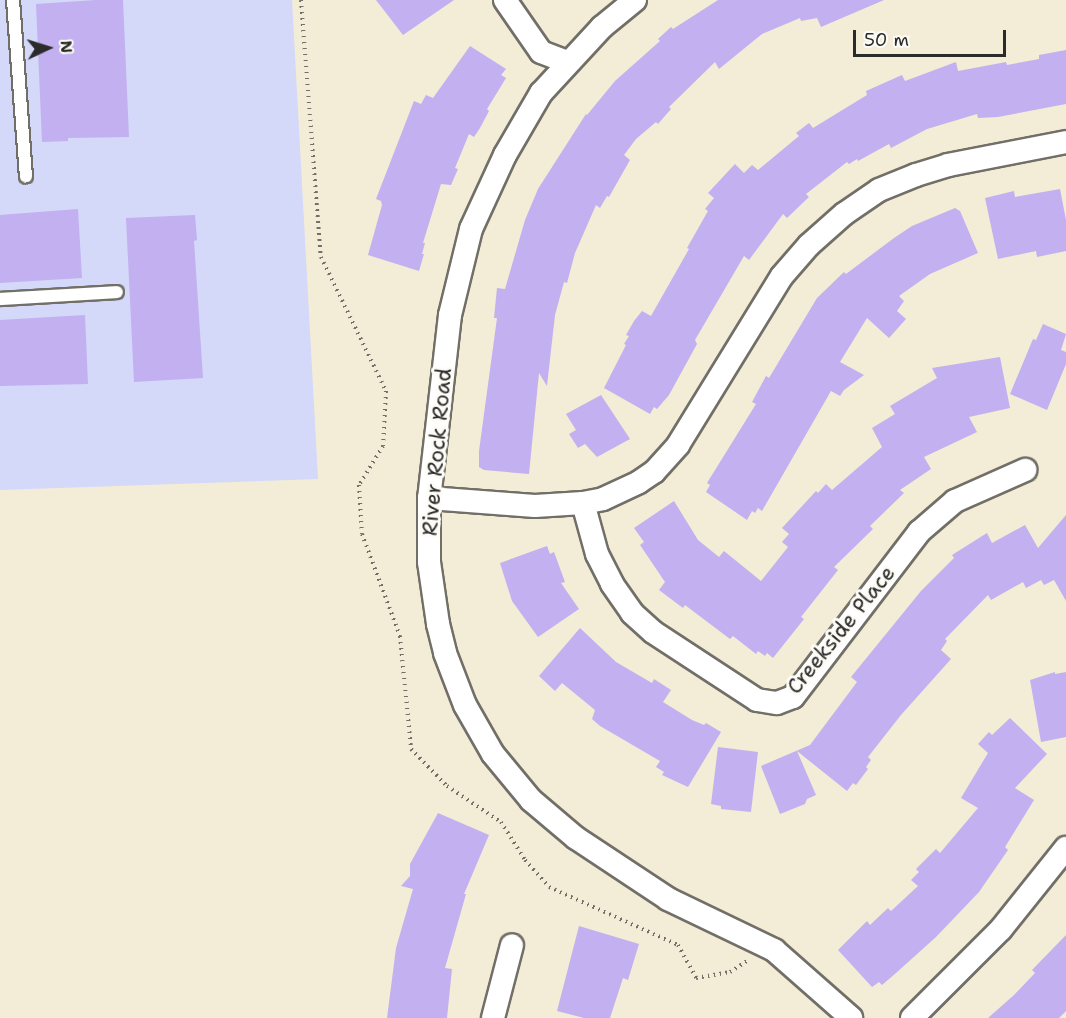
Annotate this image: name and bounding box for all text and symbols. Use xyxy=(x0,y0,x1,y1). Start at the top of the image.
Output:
north arrow xyxy=(18,18,78,78)
scale bar xyxy=(856,18,1009,56)
text: 50 m xyxy=(864,28,909,52)
text: N xyxy=(56,40,77,54)
street label: River Rock Road xyxy=(417,367,457,537)
street label: Creekside Place xyxy=(782,561,900,699)

